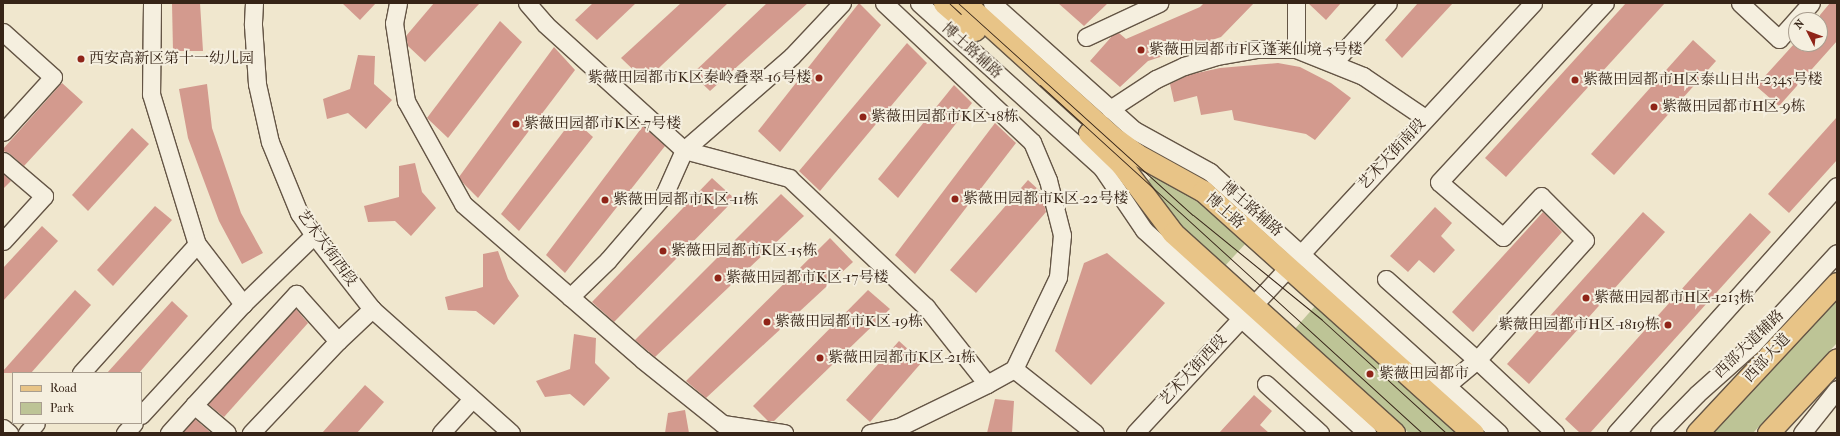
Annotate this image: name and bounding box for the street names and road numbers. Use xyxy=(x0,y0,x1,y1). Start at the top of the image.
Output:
street label: 博士路辅路 xyxy=(938,19,1006,83)
street label: 艺术大街南段 xyxy=(1355,115,1429,193)
street label: 博士路辅路 xyxy=(1218,178,1286,240)
street label: 博士路 xyxy=(1202,189,1248,233)
street label: 艺术大街西段 xyxy=(293,206,361,290)
street label: 西部大道辅路 xyxy=(1710,306,1788,382)
street label: 西部大道 xyxy=(1740,330,1794,386)
street label: 艺术大街西段 xyxy=(1156,331,1230,409)

